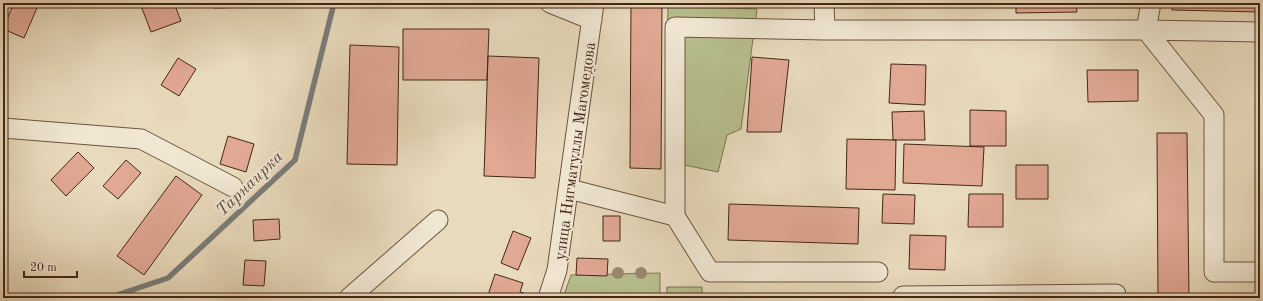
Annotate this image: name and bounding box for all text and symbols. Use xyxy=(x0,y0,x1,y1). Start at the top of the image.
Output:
street label: улица Нигматуллы Магомедова xyxy=(553,41,599,261)
water label: Тарнаирка xyxy=(214,148,287,220)
scale bar xyxy=(24,253,77,279)
text: 20 m xyxy=(30,262,57,274)

